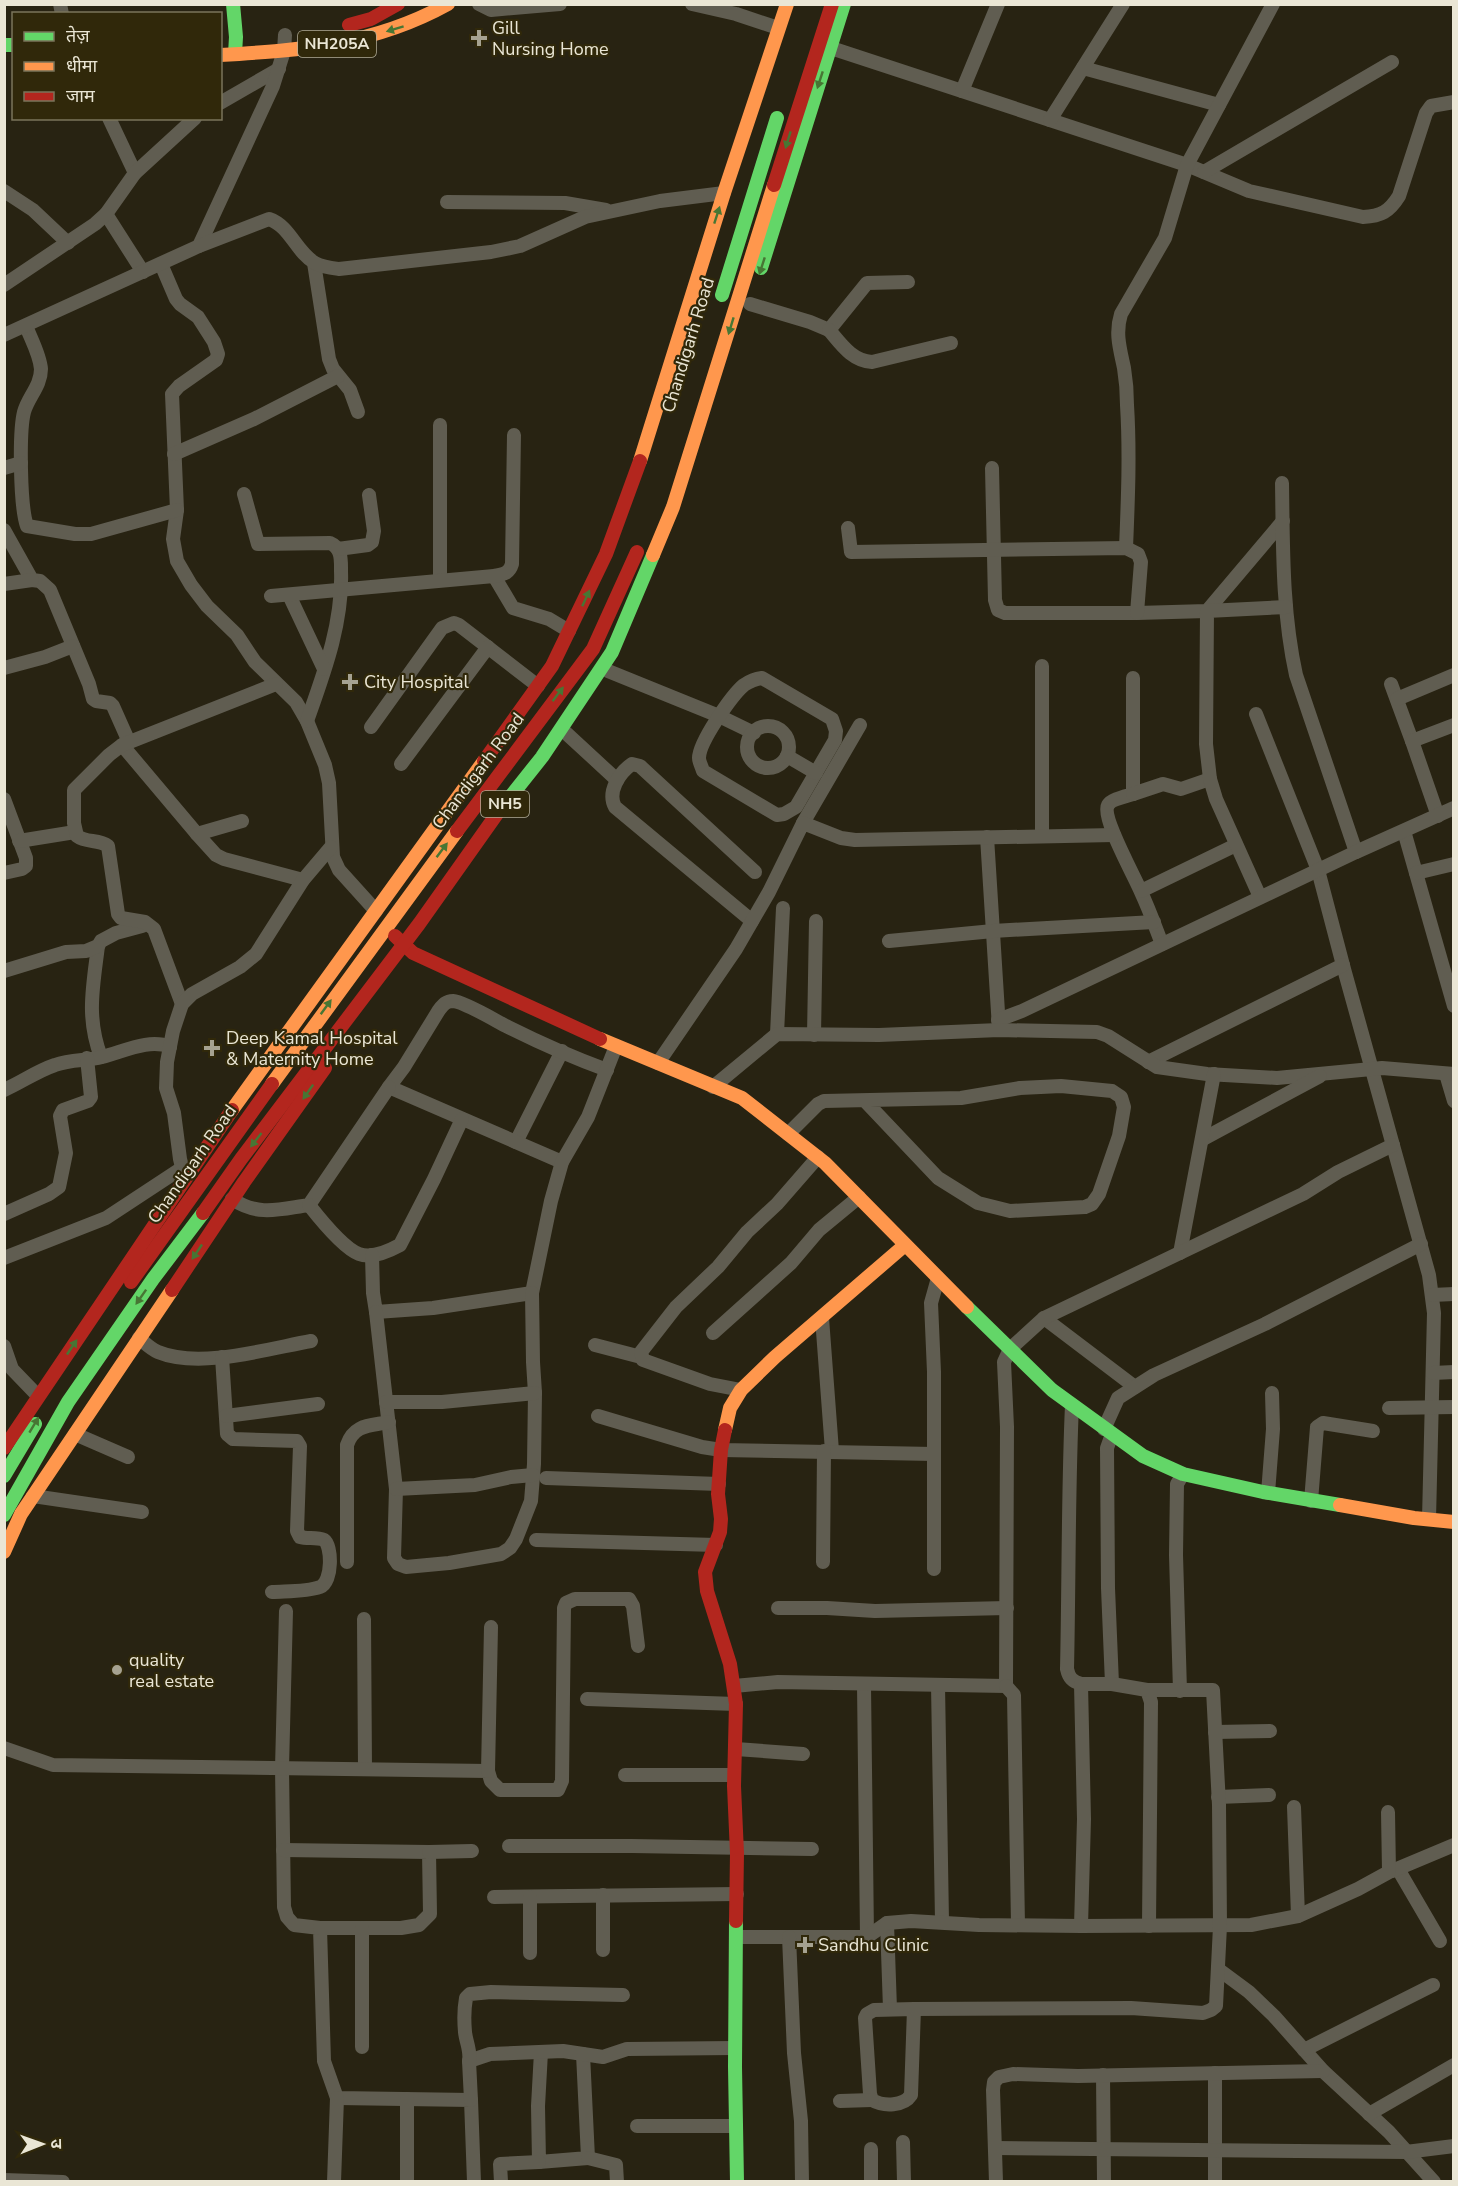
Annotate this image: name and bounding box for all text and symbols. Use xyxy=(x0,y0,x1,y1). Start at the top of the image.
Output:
legend xyxy=(12,12,222,120)
place label: Gill Nursing Home xyxy=(492,16,609,61)
text: तेज़ xyxy=(66,24,90,48)
one-way arrow xyxy=(386,25,404,34)
marker: Gill Nursing Home xyxy=(470,29,488,47)
road number: NH205A xyxy=(298,31,376,57)
text: धीमा xyxy=(66,54,97,78)
one-way arrow xyxy=(815,71,825,89)
text: जाम xyxy=(66,84,96,108)
one-way arrow xyxy=(783,131,792,149)
one-way arrow xyxy=(712,206,722,224)
one-way arrow xyxy=(756,257,766,275)
street label: Chandigarh Road xyxy=(656,275,720,415)
one-way arrow xyxy=(726,317,735,335)
one-way arrow xyxy=(582,590,591,607)
place label: City Hospital xyxy=(364,670,469,694)
marker: City Hospital xyxy=(341,673,359,691)
one-way arrow xyxy=(552,686,565,702)
street label: Chandigarh Road xyxy=(426,708,530,834)
road number: NH5 xyxy=(481,791,529,817)
one-way arrow xyxy=(435,843,447,858)
one-way arrow xyxy=(320,1000,332,1016)
place label: Deep Kamal Hospital & Maternity Home xyxy=(226,1026,398,1071)
marker: Deep Kamal Hospital & Maternity Home xyxy=(203,1039,221,1057)
one-way arrow xyxy=(302,1083,314,1099)
street label: Chandigarh Road xyxy=(142,1100,242,1228)
one-way arrow xyxy=(251,1132,263,1147)
one-way arrow xyxy=(192,1244,203,1260)
one-way arrow xyxy=(135,1288,147,1304)
one-way arrow xyxy=(66,1339,78,1355)
one-way arrow xyxy=(29,1417,40,1433)
place label: quality real estate xyxy=(129,1648,214,1693)
marker: quality real estate xyxy=(110,1663,124,1677)
place label: Sandhu Clinic xyxy=(818,1933,929,1957)
marker: Sandhu Clinic xyxy=(796,1936,814,1954)
north arrow xyxy=(12,2114,72,2174)
text: उ xyxy=(45,2139,67,2149)

